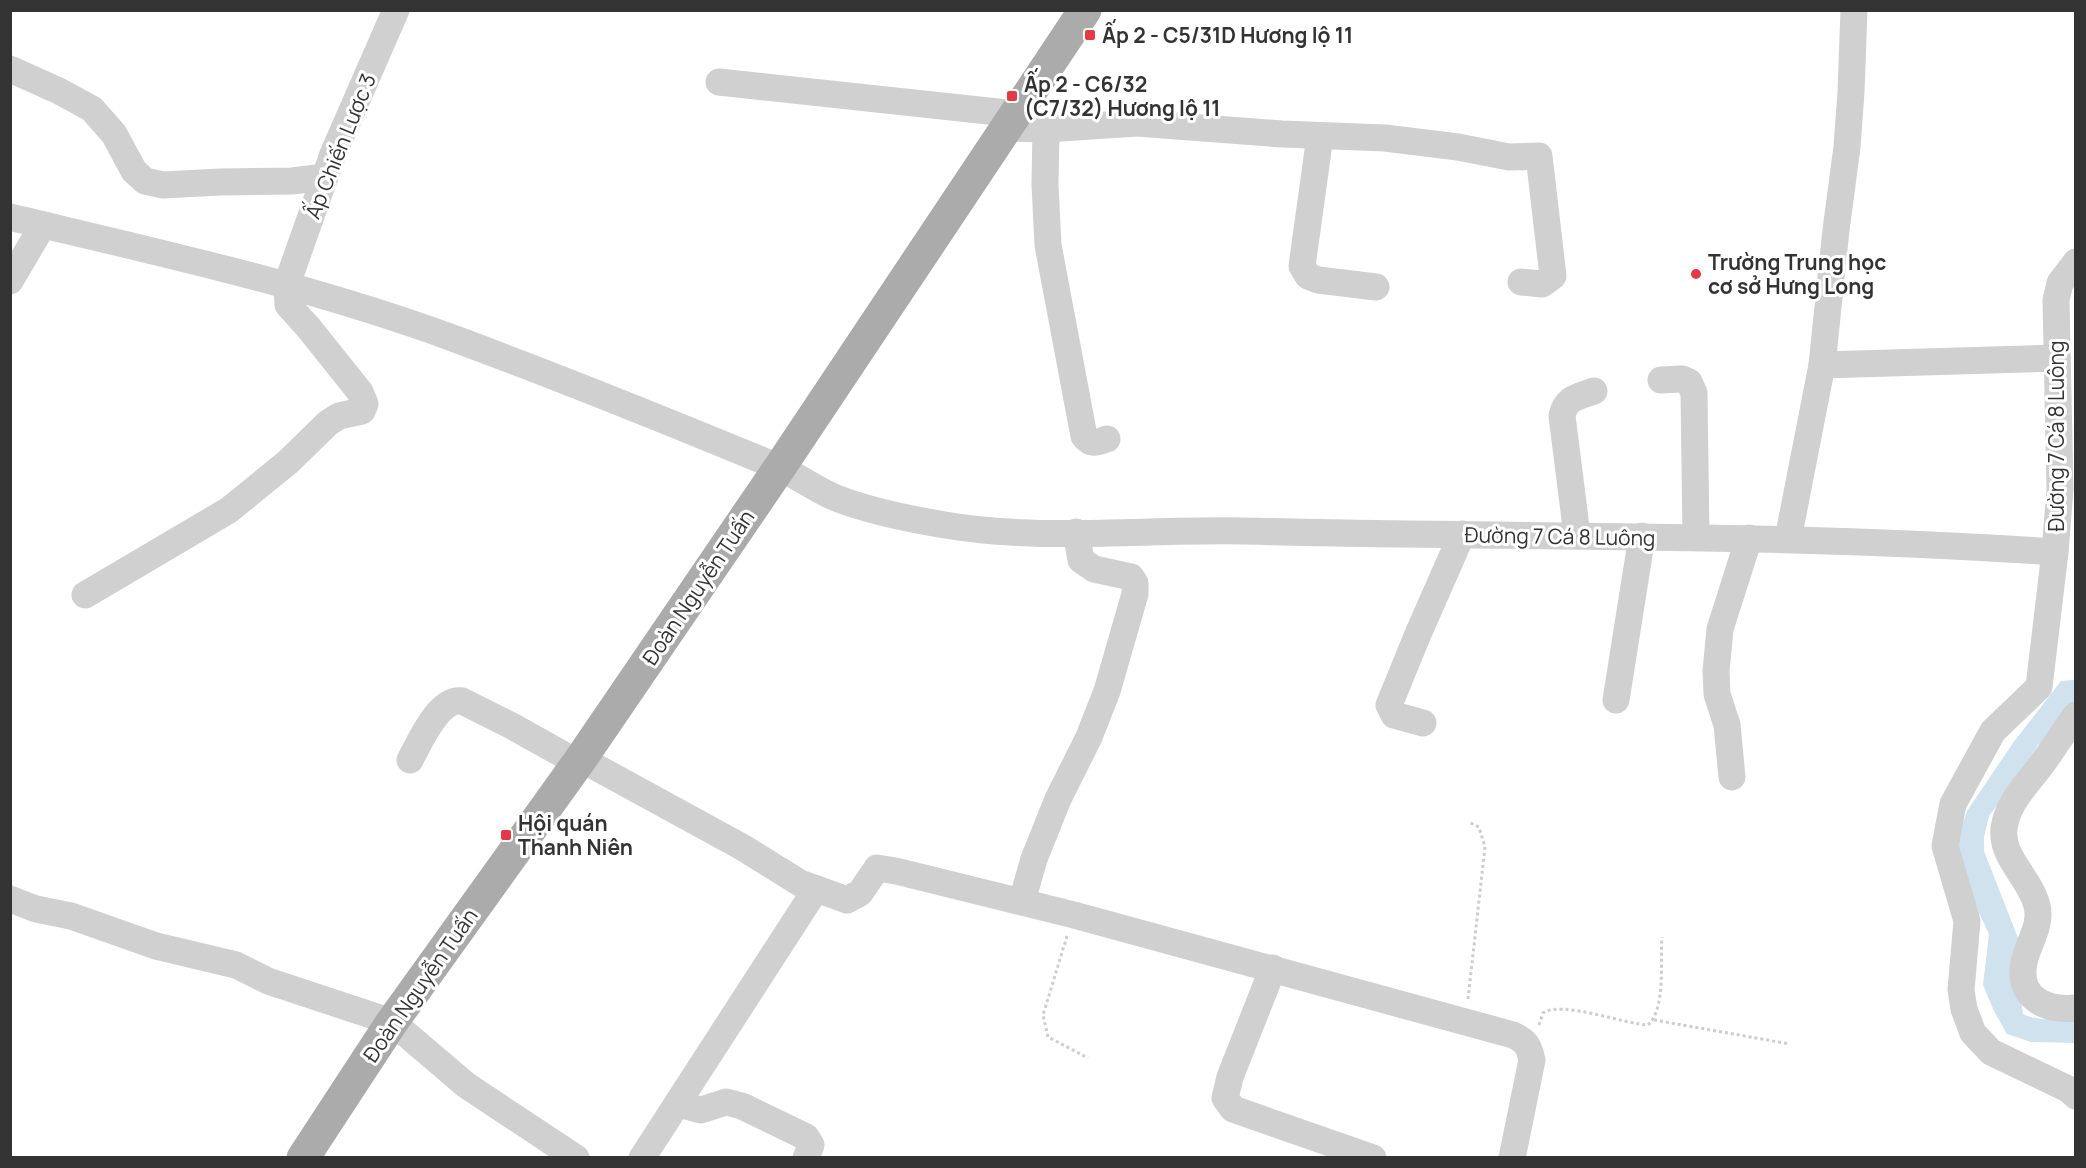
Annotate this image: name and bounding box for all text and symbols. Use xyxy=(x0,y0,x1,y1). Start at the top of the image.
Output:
place label: Ấp 2 - C5/31D Hương lộ 11 xyxy=(1102,19,1353,49)
marker: Ấp 2 - C5/31D Hương lộ 11 xyxy=(1083,28,1097,42)
place label: Ấp 2 - C6/32 (C7/32) Hương lộ 11 xyxy=(1024,68,1221,122)
street label: Ấp Chiến Lược 3 xyxy=(297,69,382,223)
marker: Ấp 2 - C6/32 (C7/32) Hương lộ 11 xyxy=(1005,89,1019,103)
place label: Trường Trung học cơ sở Hưng Long xyxy=(1708,248,1886,300)
marker: Trường Trung học cơ sở Hưng Long xyxy=(1689,267,1703,281)
street label: Đường 7 Cá 8 Luông xyxy=(2042,341,2070,531)
street label: Đoàn Nguyễn Tuấn xyxy=(636,504,760,670)
street label: Đường 7 Cá 8 Luông xyxy=(1464,520,1656,552)
place label: Hội quán Thanh Niên xyxy=(518,809,633,861)
marker: Hội quán Thanh Niên xyxy=(499,828,513,842)
street label: Đoàn Nguyễn Tuấn xyxy=(357,903,483,1067)

